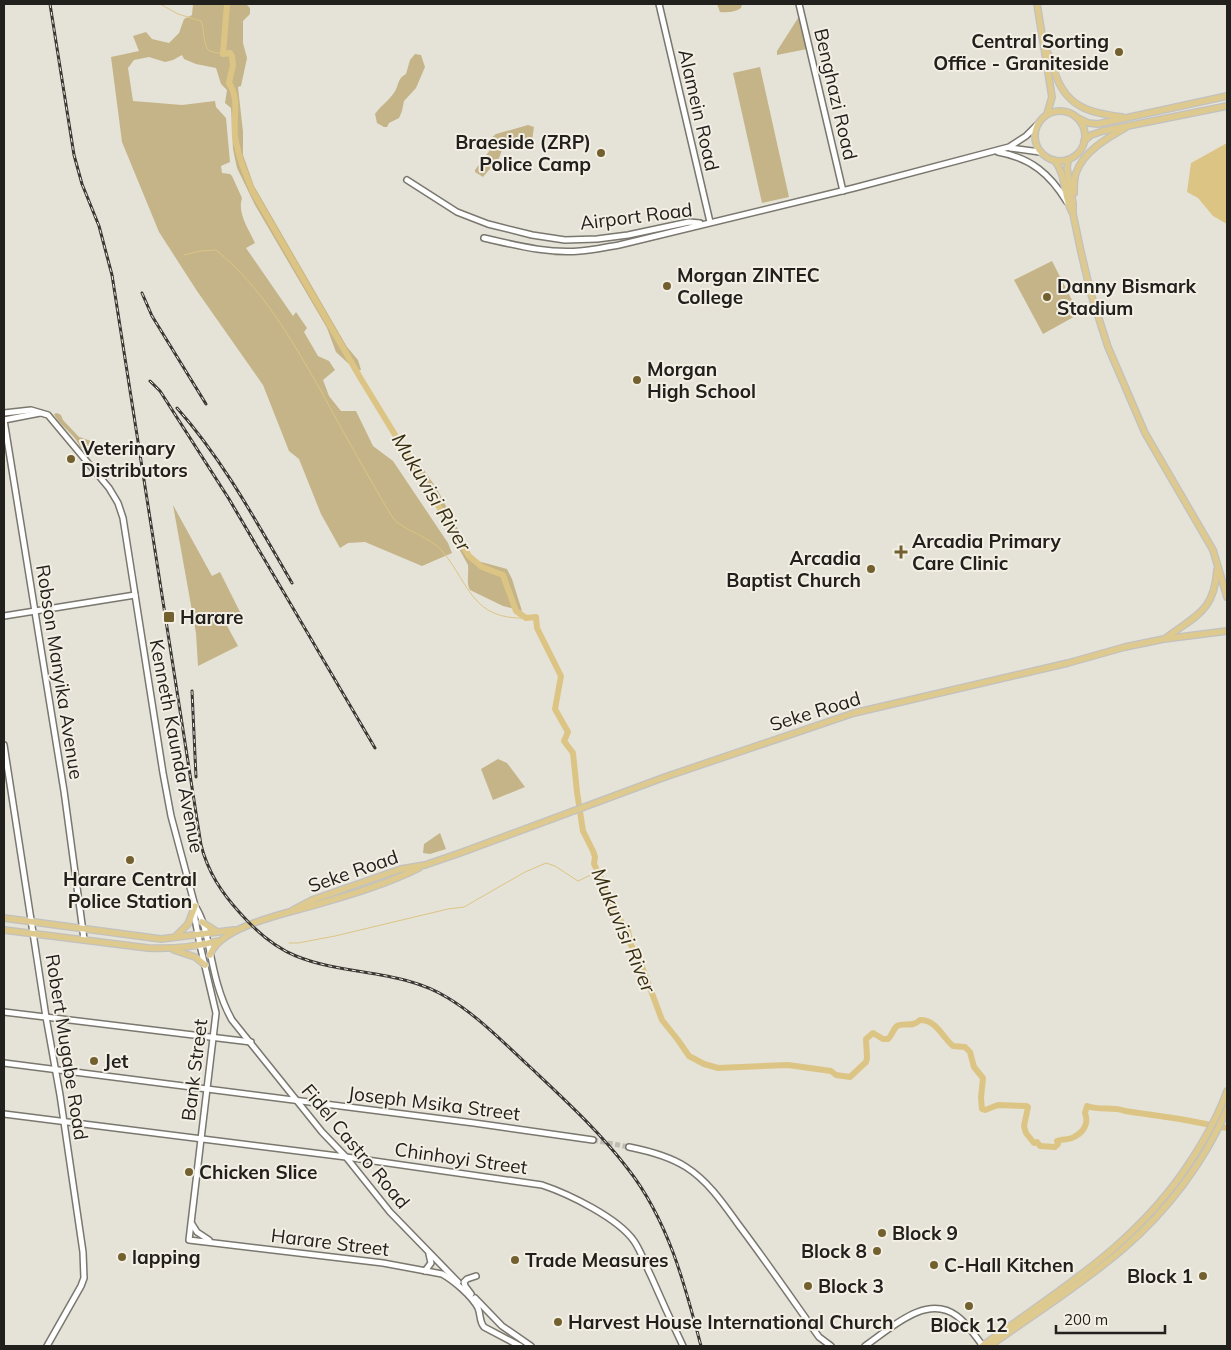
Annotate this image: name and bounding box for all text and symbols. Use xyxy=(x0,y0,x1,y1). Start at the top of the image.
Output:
street label: Benghazi Road xyxy=(809,26,863,162)
place label: Central Sorting Office - Graniteside xyxy=(933,29,1109,75)
marker: Central Sorting Office - Graniteside xyxy=(1113,46,1125,58)
street label: Alamein Road xyxy=(673,47,725,173)
place label: Braeside (ZRP) Police Camp xyxy=(455,130,591,176)
marker: Braeside (ZRP) Police Camp xyxy=(595,147,607,159)
street label: Airport Road xyxy=(578,197,694,235)
place label: Morgan ZINTEC College xyxy=(677,263,820,309)
place label: Danny Bismark Stadium xyxy=(1057,274,1197,320)
marker: Morgan ZINTEC College xyxy=(661,280,673,292)
marker: Danny Bismark Stadium xyxy=(1041,291,1053,303)
place label: Morgan High School xyxy=(647,357,756,403)
marker: Morgan High School xyxy=(631,374,643,386)
water label: Mukuvisi River xyxy=(387,429,477,556)
place label: Veterinary Distributors xyxy=(80,436,188,482)
marker: Veterinary Distributors xyxy=(65,453,77,465)
place label: Arcadia Primary Care Clinic xyxy=(912,529,1061,575)
marker: Arcadia Primary Care Clinic xyxy=(894,545,908,559)
place label: Arcadia Baptist Church xyxy=(726,546,861,592)
street label: Robson Manyika Avenue xyxy=(31,563,89,781)
marker: Arcadia Baptist Church xyxy=(865,563,877,575)
place label: Harare xyxy=(180,605,243,629)
marker: Harare xyxy=(162,610,176,624)
street label: Kenneth Kaunda Avenue xyxy=(145,637,209,855)
street label: Seke Road xyxy=(767,686,863,736)
street label: Seke Road xyxy=(305,844,401,898)
marker: Harare Central Police Station xyxy=(124,854,136,866)
water label: Mukuvisi River xyxy=(587,864,662,997)
place label: Harare Central Police Station xyxy=(63,867,197,913)
street label: Robert Mugabe Road xyxy=(40,952,94,1142)
street label: Bank Street xyxy=(176,1017,212,1122)
place label: Jet xyxy=(104,1049,128,1073)
marker: Jet xyxy=(88,1055,100,1067)
street label: Fidel Castro Road xyxy=(297,1079,415,1213)
street label: Joseph Msika Street xyxy=(347,1081,522,1126)
street label: Chinhoyi Street xyxy=(393,1137,529,1179)
place label: Chicken Slice xyxy=(199,1160,317,1184)
marker: Chicken Slice xyxy=(183,1166,195,1178)
place label: Block 9 xyxy=(892,1221,958,1245)
street label: Harare Street xyxy=(270,1223,391,1261)
marker: Block 9 xyxy=(876,1227,888,1239)
place label: Block 8 xyxy=(801,1239,867,1263)
place label: lapping xyxy=(132,1245,201,1269)
marker: Block 8 xyxy=(871,1245,883,1257)
place label: Trade Measures xyxy=(525,1248,669,1272)
marker: lapping xyxy=(116,1251,128,1263)
place label: C-Hall Kitchen xyxy=(944,1253,1074,1277)
marker: Trade Measures xyxy=(509,1254,521,1266)
marker: C-Hall Kitchen xyxy=(928,1259,940,1271)
place label: Block 1 xyxy=(1127,1264,1193,1288)
marker: Block 1 xyxy=(1197,1270,1209,1282)
place label: Block 3 xyxy=(818,1274,884,1298)
marker: Block 3 xyxy=(802,1280,814,1292)
marker: Block 12 xyxy=(963,1300,975,1312)
scale bar xyxy=(1056,1302,1165,1334)
place label: Harvest House International Church xyxy=(568,1310,893,1334)
text: 200 m xyxy=(1064,1310,1108,1329)
place label: Block 12 xyxy=(930,1313,1008,1337)
marker: Harvest House International Church xyxy=(552,1316,564,1328)

